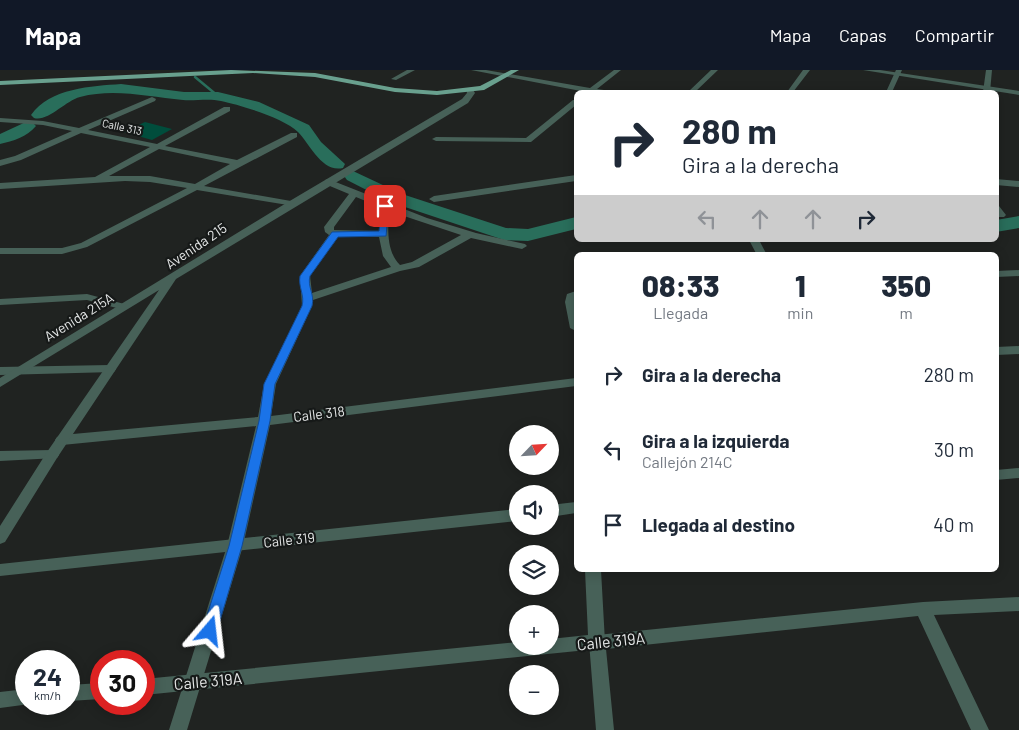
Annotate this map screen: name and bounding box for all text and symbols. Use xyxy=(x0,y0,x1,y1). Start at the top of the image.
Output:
text: Mapa xyxy=(25,21,81,50)
text: Mapa xyxy=(770,24,811,46)
text: Capas xyxy=(839,24,887,46)
text: Compartir xyxy=(915,24,994,46)
text: 280 m xyxy=(682,109,777,151)
icon: right xyxy=(599,110,664,175)
street label: Calle 313 xyxy=(101,116,143,137)
text: Gira a la derecha xyxy=(682,151,839,177)
pin xyxy=(364,185,406,227)
icon: arrive xyxy=(371,192,399,220)
icon: left xyxy=(693,205,721,233)
icon: ahead xyxy=(746,205,774,233)
icon: ahead xyxy=(799,205,827,233)
icon: right xyxy=(852,205,880,233)
street label: Avenida 215 xyxy=(162,219,230,272)
text: 08:33 xyxy=(642,267,720,303)
text: 1 xyxy=(795,267,806,303)
text: 350 xyxy=(881,267,931,303)
street label: Avenida 215A xyxy=(41,288,117,345)
text: Llegada xyxy=(653,303,708,322)
text: min xyxy=(787,303,813,322)
text: m xyxy=(900,303,913,322)
icon: right xyxy=(599,361,627,389)
text: Gira a la derecha xyxy=(642,363,781,386)
text: 280 m xyxy=(924,363,974,386)
street label: Calle 318 xyxy=(292,402,346,425)
north arrow xyxy=(509,425,559,475)
map controls xyxy=(509,425,559,715)
text: Gira a la izquierda xyxy=(642,429,790,452)
icon: left xyxy=(599,436,627,464)
text: 30 m xyxy=(934,438,974,461)
text: Callejón 214C xyxy=(642,452,732,471)
button: sound xyxy=(509,485,559,535)
icon: arrive xyxy=(599,511,627,539)
text: Llegada al destino xyxy=(642,513,795,536)
text: 40 m xyxy=(933,513,974,536)
street label: Calle 319 xyxy=(262,528,315,551)
button: layers xyxy=(509,545,559,595)
position arrow xyxy=(183,604,235,656)
button: + xyxy=(509,605,559,655)
street label: Calle 319A xyxy=(576,627,646,654)
speed limit sign: 30 xyxy=(90,650,155,715)
text: 24 xyxy=(33,661,62,691)
button: − xyxy=(509,665,559,715)
street label: Calle 319A xyxy=(173,668,243,693)
text: km/h xyxy=(34,688,61,702)

